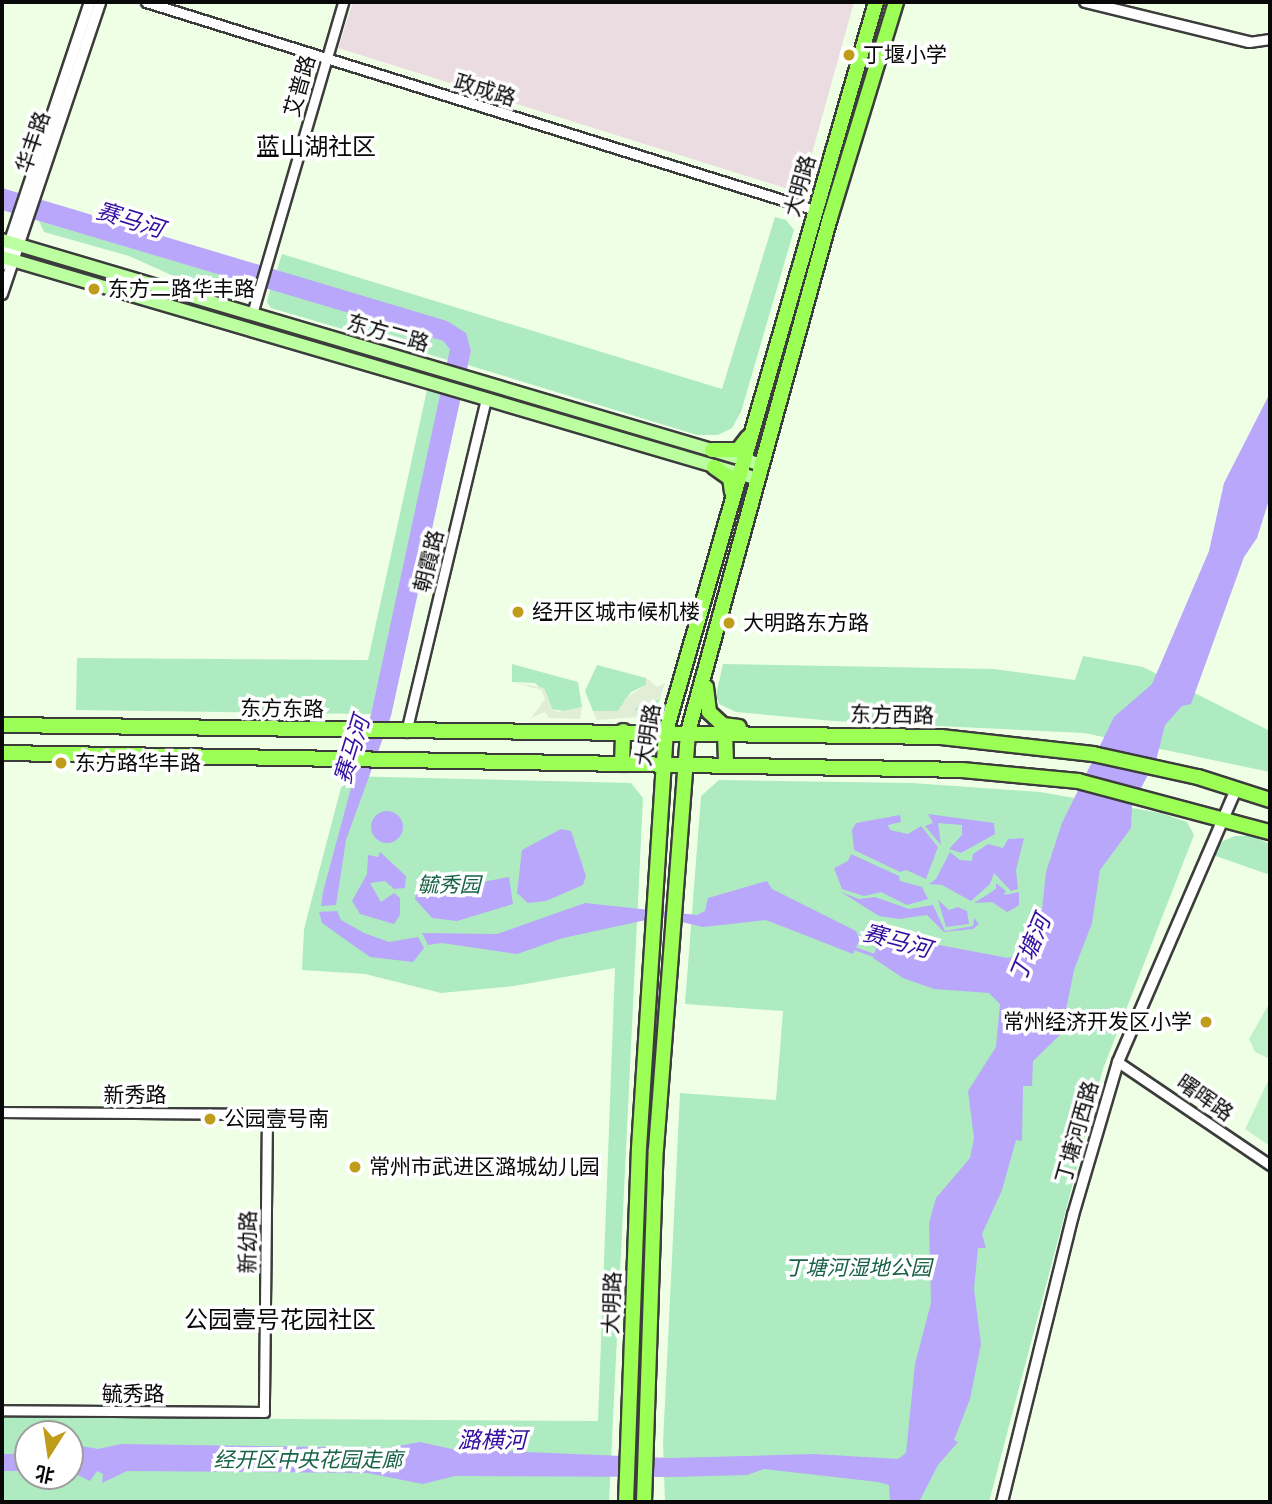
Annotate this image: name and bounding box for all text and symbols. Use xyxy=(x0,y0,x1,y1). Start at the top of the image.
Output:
place label: 丁堰小学 xyxy=(863,42,947,68)
marker: 丁堰小学 xyxy=(841,47,857,63)
street label: 艾普路 xyxy=(279,52,321,120)
street label: 政成路 xyxy=(451,69,519,111)
street label: 华丰路 xyxy=(11,108,55,176)
district label: 蓝山湖社区 xyxy=(256,133,376,161)
street label: 大明路 xyxy=(779,152,821,220)
water label: 赛马河 xyxy=(93,197,167,243)
place label: 东方二路华丰路 xyxy=(108,276,255,302)
marker: 东方二路华丰路 xyxy=(86,281,102,297)
street label: 东方二路 xyxy=(344,309,432,357)
street label: 朝霞路 xyxy=(409,527,449,595)
place label: 经开区城市候机楼 xyxy=(532,599,700,625)
marker: 经开区城市候机楼 xyxy=(510,604,526,620)
place label: 大明路东方路 xyxy=(743,610,869,636)
marker: 大明路东方路 xyxy=(721,615,737,631)
street label: 东方东路 xyxy=(240,696,324,722)
street label: 大明路 xyxy=(631,702,665,768)
street label: 东方西路 xyxy=(850,702,934,728)
water label: 赛马河 xyxy=(329,713,375,787)
place label: 东方路华丰路 xyxy=(75,750,201,776)
marker: 东方路华丰路 xyxy=(53,755,69,771)
park label: 毓秀园 xyxy=(418,872,480,898)
water label: 丁塘河 xyxy=(1004,911,1056,985)
water label: 赛马河 xyxy=(860,919,934,963)
place label: 常州经济开发区小学 xyxy=(1003,1009,1192,1035)
marker: 常州经济开发区小学 xyxy=(1198,1014,1214,1030)
street label: 曙晖路 xyxy=(1172,1070,1238,1126)
street label: 丁塘河西路 xyxy=(1050,1078,1104,1186)
street label: 新秀路 xyxy=(104,1082,166,1108)
place label: 公园壹号南 xyxy=(224,1106,329,1132)
marker: 公园壹号南 xyxy=(202,1111,218,1127)
place label: 常州市武进区潞城幼儿园 xyxy=(369,1154,600,1180)
marker: 常州市武进区潞城幼儿园 xyxy=(347,1159,363,1175)
street label: 新幼路 xyxy=(235,1210,261,1274)
park label: 丁塘河湿地公园 xyxy=(785,1255,931,1281)
street label: 大明路 xyxy=(598,1271,626,1335)
district label: 公园壹号花园社区 xyxy=(184,1306,376,1334)
street label: 毓秀路 xyxy=(102,1381,164,1407)
north arrow xyxy=(14,1420,84,1490)
water label: 潞横河 xyxy=(458,1426,526,1454)
park label: 经开区中央花园走廊 xyxy=(214,1447,402,1473)
text: 北 xyxy=(33,1462,56,1486)

